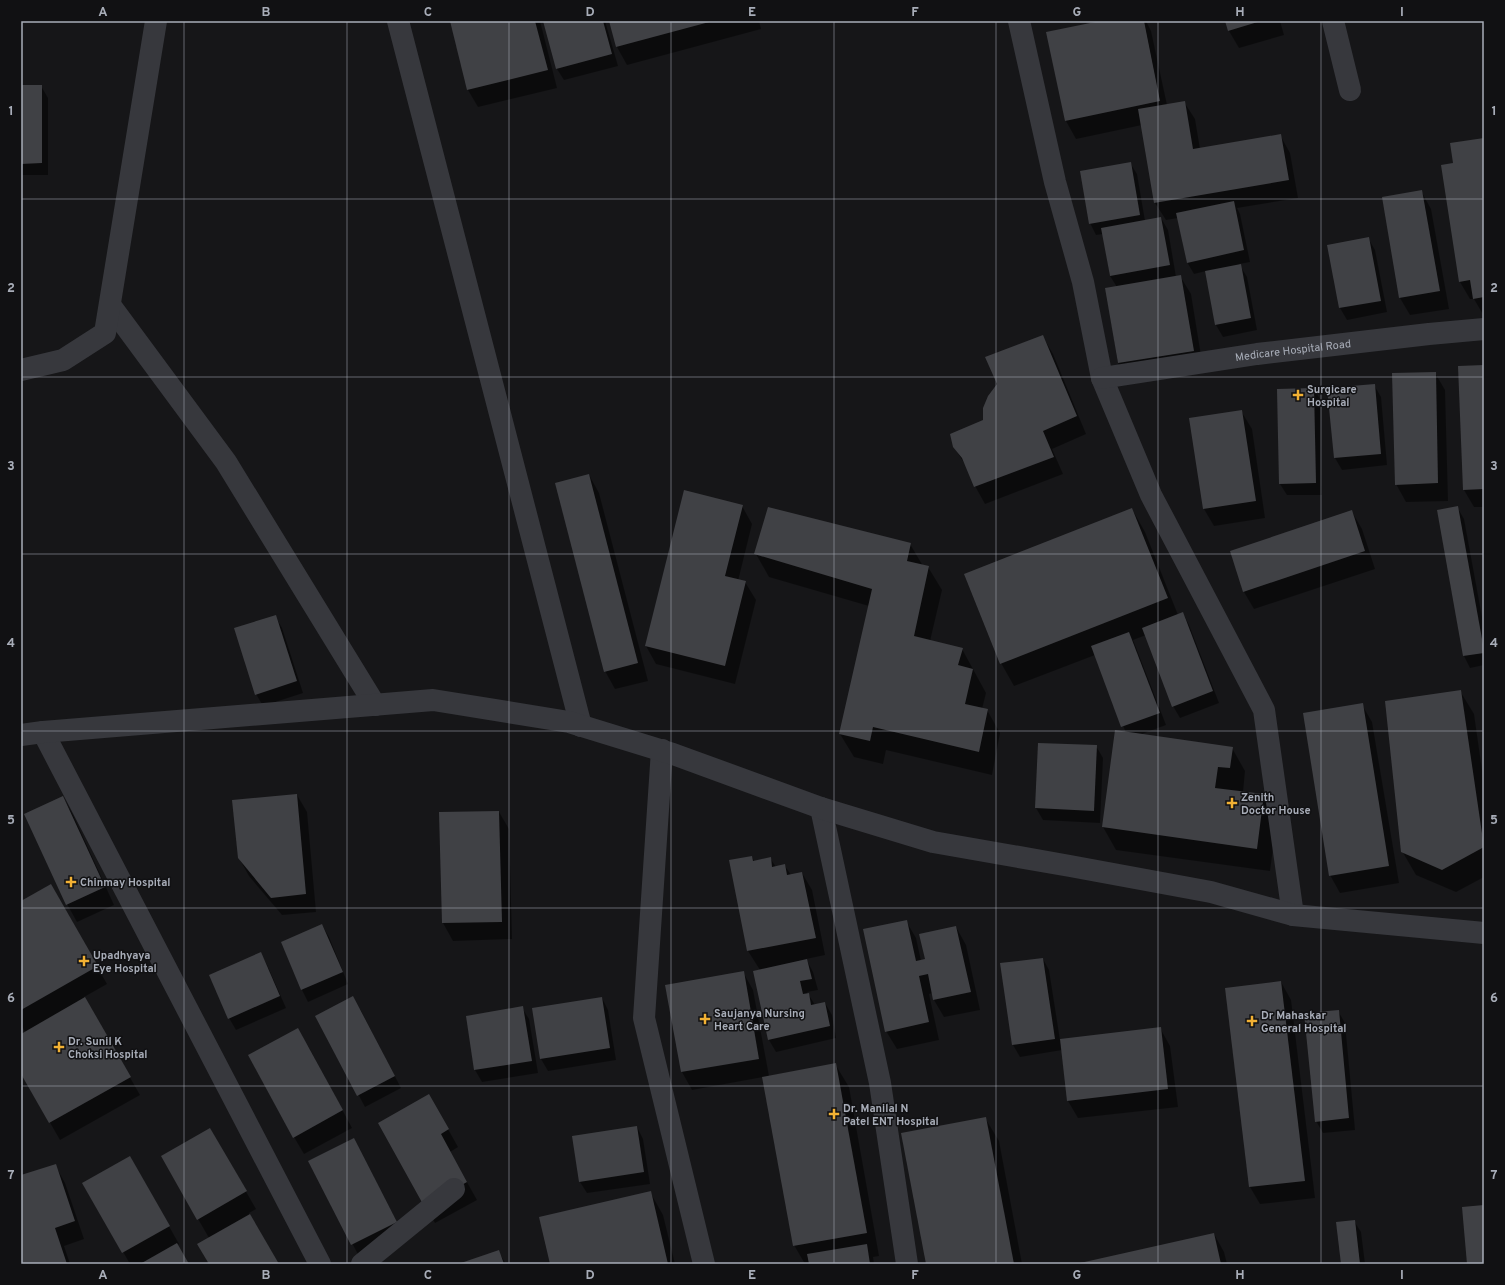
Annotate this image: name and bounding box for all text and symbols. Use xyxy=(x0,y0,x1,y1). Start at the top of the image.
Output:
text: A xyxy=(98,5,108,21)
text: B xyxy=(262,5,271,21)
text: C xyxy=(424,5,432,21)
text: D xyxy=(585,5,595,21)
text: E xyxy=(748,5,756,21)
text: F xyxy=(911,5,919,21)
text: G xyxy=(1073,5,1082,21)
text: H xyxy=(1235,5,1245,21)
text: I xyxy=(1400,5,1404,21)
text: 1 xyxy=(8,104,14,120)
text: 1 xyxy=(1491,104,1497,120)
text: 2 xyxy=(7,281,15,297)
text: 2 xyxy=(1490,281,1498,297)
street label: Medicare Hospital Road xyxy=(1234,337,1352,365)
place label: Surgicare Hospital xyxy=(1307,383,1357,410)
marker: Surgicare Hospital xyxy=(1292,389,1304,401)
text: 3 xyxy=(7,459,15,475)
text: 3 xyxy=(1490,459,1498,475)
text: 4 xyxy=(7,636,15,652)
text: 4 xyxy=(1490,636,1498,652)
place label: Zenith Doctor House xyxy=(1241,791,1311,818)
marker: Zenith Doctor House xyxy=(1226,797,1238,809)
text: 5 xyxy=(7,813,15,829)
text: 5 xyxy=(1490,813,1498,829)
marker: Chinmay Hospital xyxy=(65,876,77,888)
place label: Chinmay Hospital xyxy=(80,876,170,890)
place label: Upadhyaya Eye Hospital xyxy=(93,949,157,976)
marker: Upadhyaya Eye Hospital xyxy=(78,955,90,967)
text: 6 xyxy=(7,991,15,1007)
text: 6 xyxy=(1490,991,1498,1007)
place label: Saujanya Nursing Heart Care xyxy=(714,1007,805,1034)
place label: Dr Mahaskar General Hospital xyxy=(1261,1009,1346,1036)
marker: Saujanya Nursing Heart Care xyxy=(699,1013,711,1025)
marker: Dr Mahaskar General Hospital xyxy=(1246,1015,1258,1027)
place label: Dr. Sunil K Choksi Hospital xyxy=(68,1035,148,1062)
marker: Dr. Sunil K Choksi Hospital xyxy=(53,1041,65,1053)
place label: Dr. Manilal N Patel ENT Hospital xyxy=(843,1102,939,1129)
marker: Dr. Manilal N Patel ENT Hospital xyxy=(828,1108,840,1120)
text: 7 xyxy=(8,1168,15,1184)
text: 7 xyxy=(1491,1168,1498,1184)
text: A xyxy=(98,1268,108,1284)
text: B xyxy=(262,1268,271,1284)
text: C xyxy=(424,1268,432,1284)
text: D xyxy=(585,1268,595,1284)
text: E xyxy=(748,1268,756,1284)
text: F xyxy=(911,1268,919,1284)
text: G xyxy=(1073,1268,1082,1284)
text: H xyxy=(1235,1268,1245,1284)
text: I xyxy=(1400,1268,1404,1284)

